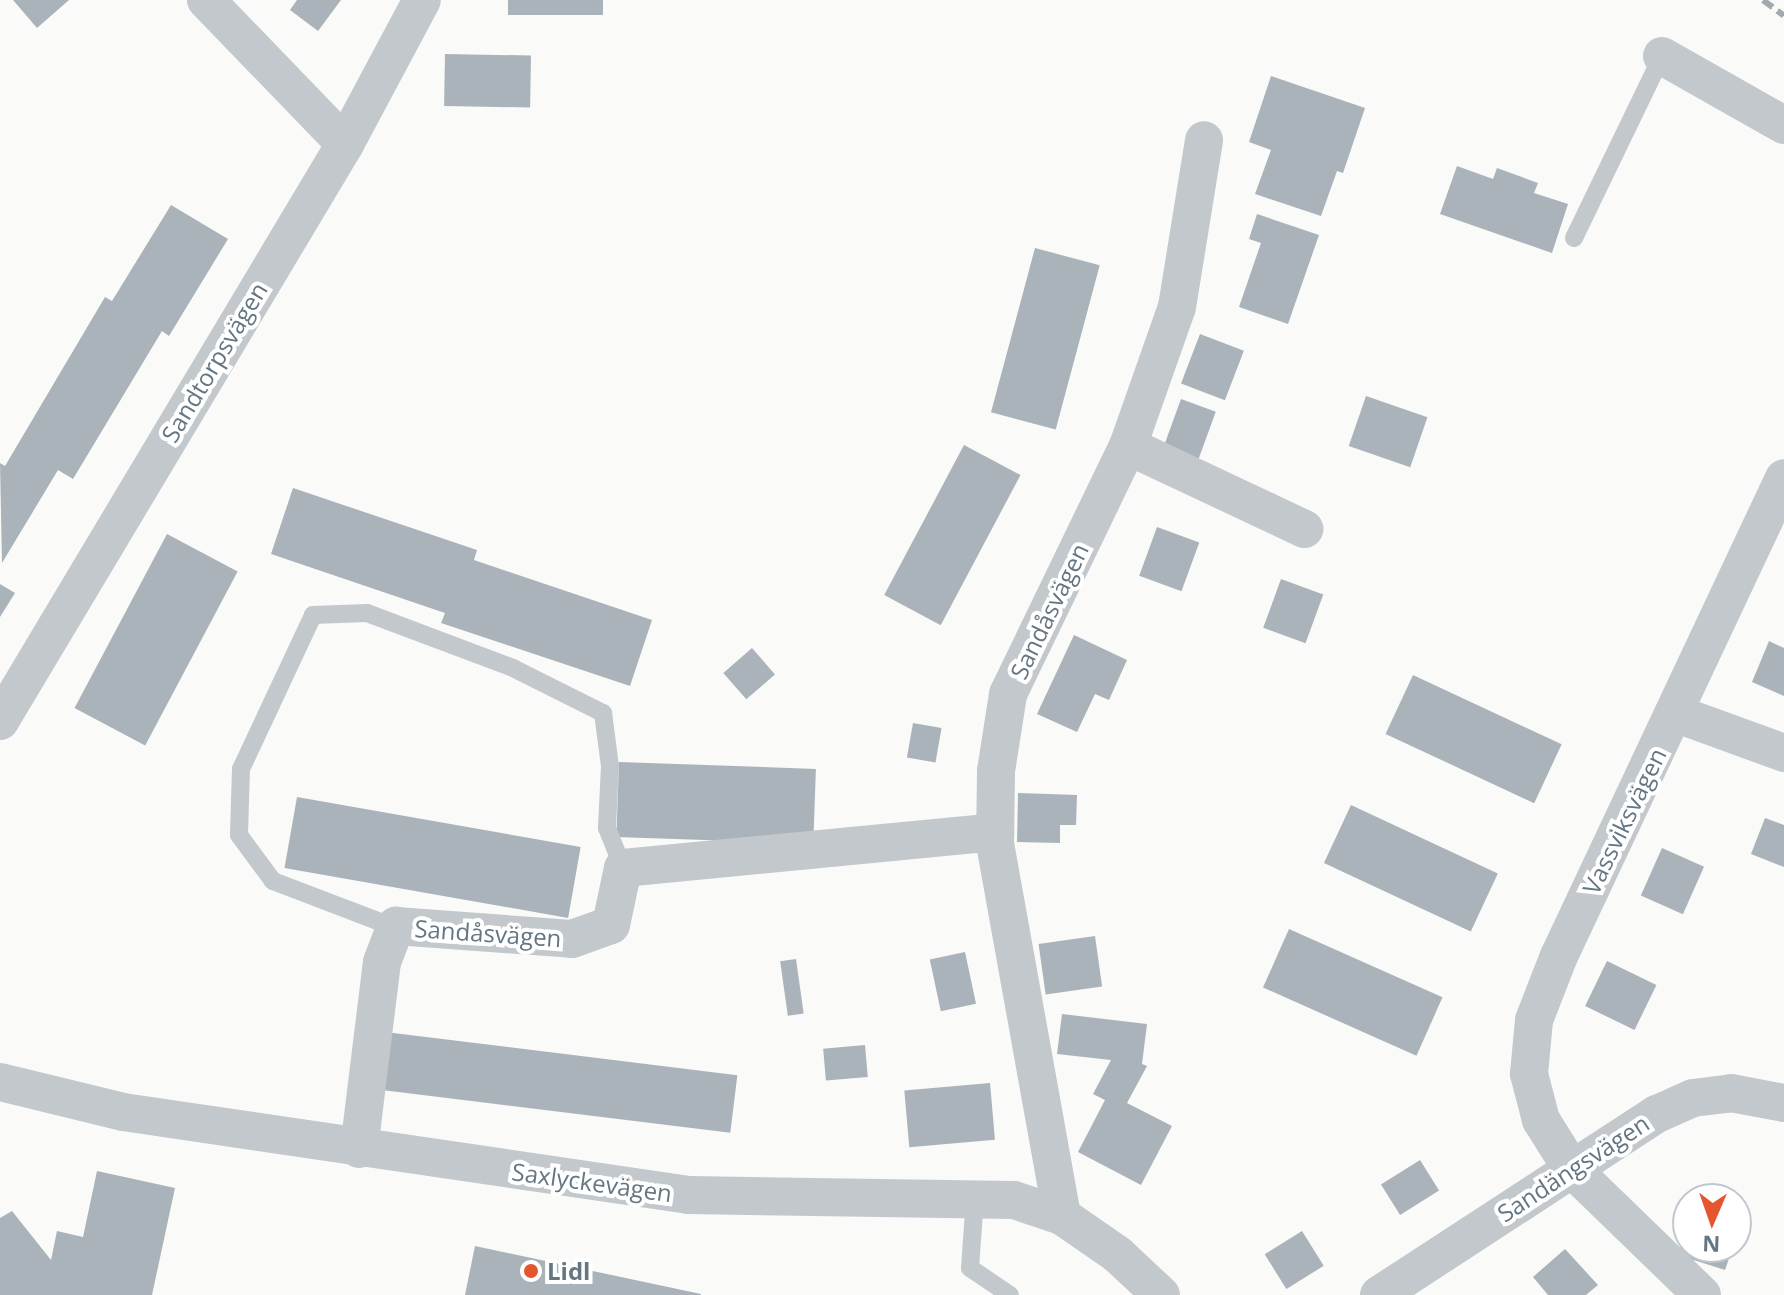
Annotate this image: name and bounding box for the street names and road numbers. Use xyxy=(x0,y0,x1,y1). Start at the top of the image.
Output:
street label: Sandtorpsvägen xyxy=(155,277,273,447)
street label: Sandåsvägen xyxy=(1004,539,1094,683)
street label: Vassviksvägen xyxy=(1576,743,1672,899)
street label: Sandåsvägen xyxy=(414,914,562,952)
street label: Sandängsvägen xyxy=(1492,1108,1654,1228)
street label: Saxlyckevägen xyxy=(510,1157,674,1207)

